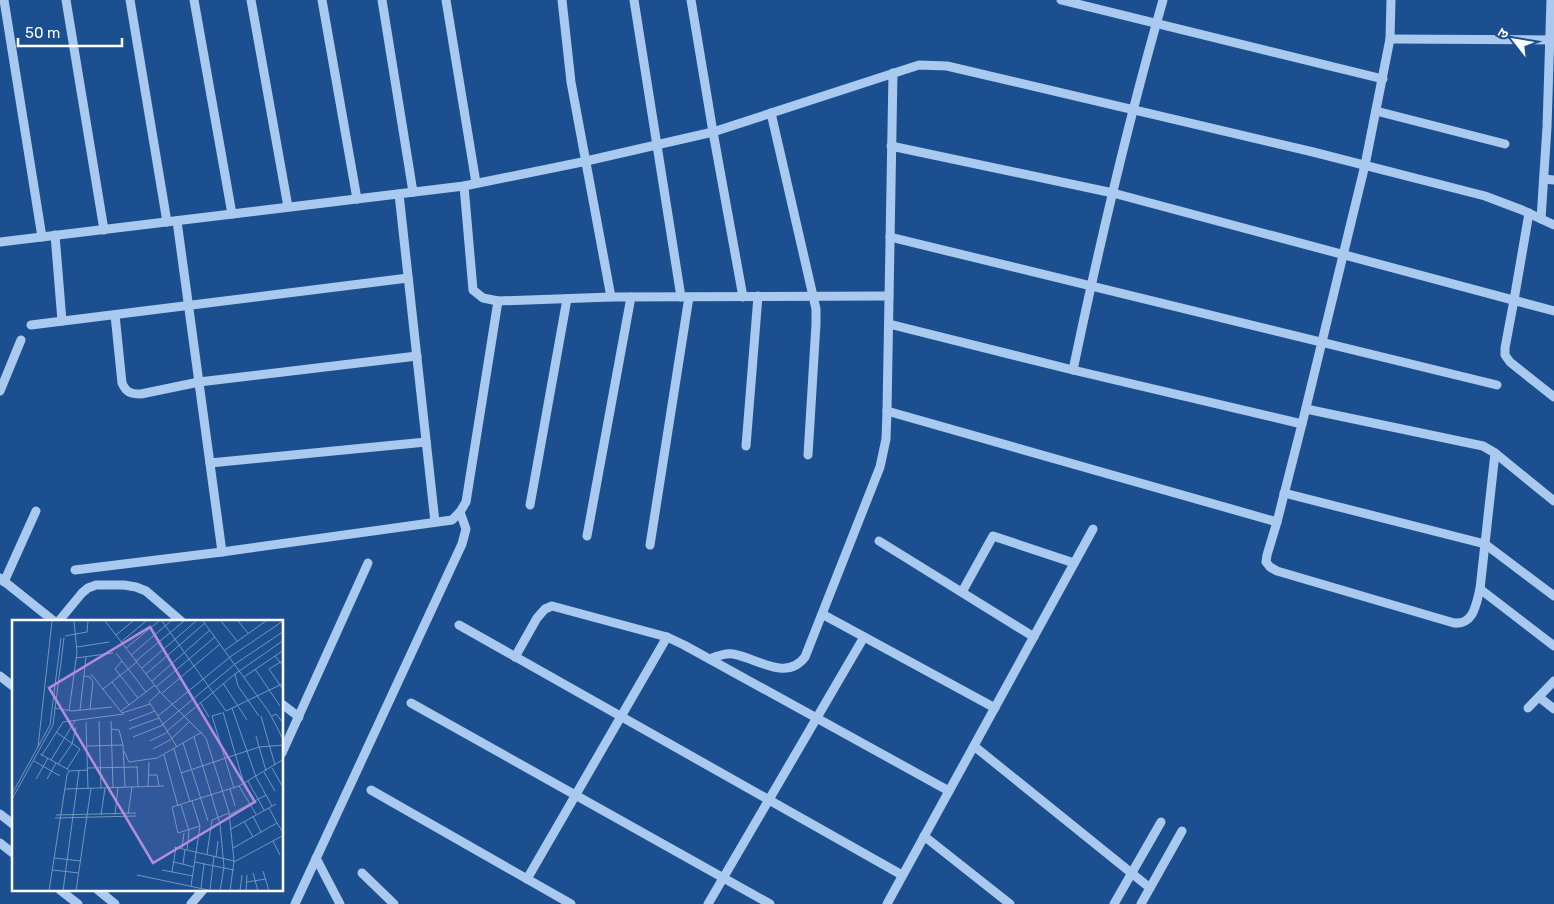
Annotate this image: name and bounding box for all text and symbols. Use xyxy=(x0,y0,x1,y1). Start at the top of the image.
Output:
scale bar xyxy=(18,15,121,47)
north arrow xyxy=(1489,15,1539,65)
text: 50 m xyxy=(25,24,60,42)
text: उ xyxy=(1494,25,1513,41)
inset map xyxy=(12,620,284,892)

